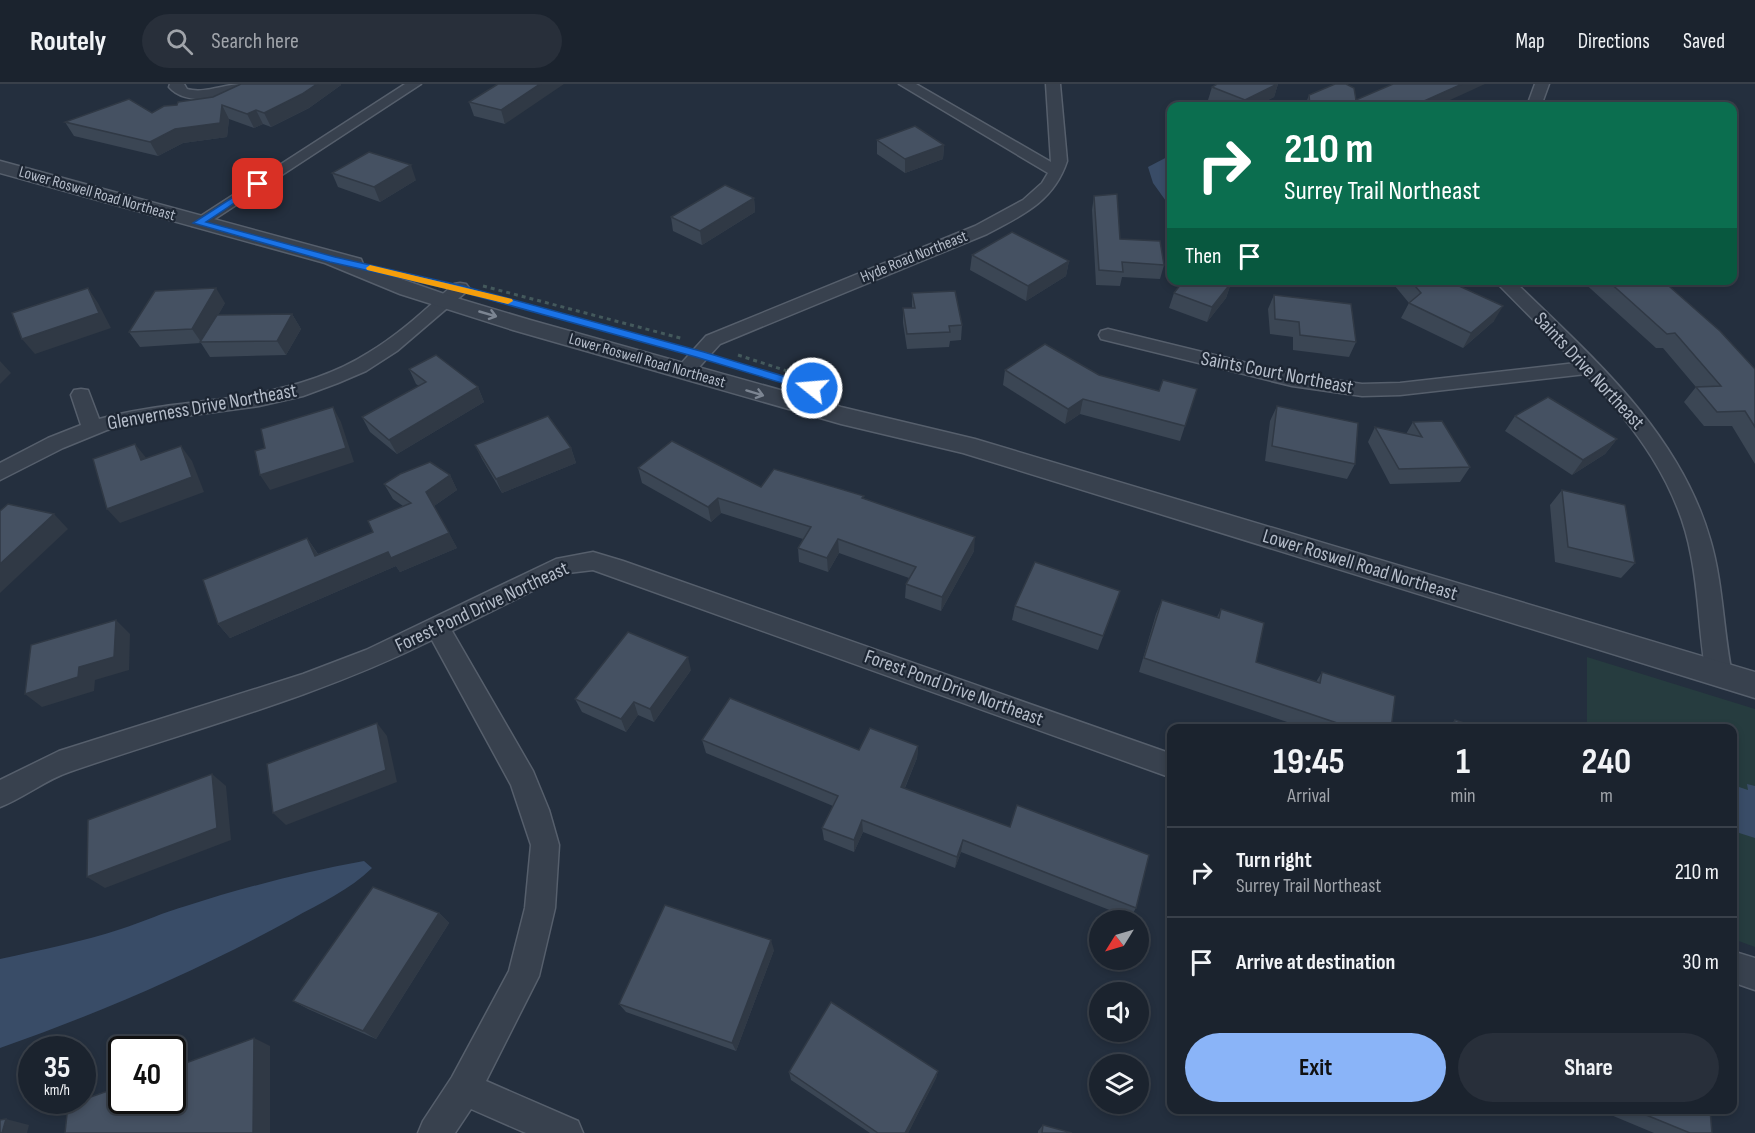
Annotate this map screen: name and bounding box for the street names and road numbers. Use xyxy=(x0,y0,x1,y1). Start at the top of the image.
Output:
street label: Lower Roswell Road Northeast xyxy=(17,163,178,225)
street label: Hyde Road Northeast xyxy=(858,227,970,287)
street label: Saints Drive Northeast xyxy=(1529,308,1649,434)
street label: Lower Roswell Road Northeast xyxy=(567,330,728,392)
street label: Saints Court Northeast xyxy=(1199,346,1355,400)
street label: Glenverness Drive Northeast xyxy=(105,379,299,435)
street label: Lower Roswell Road Northeast xyxy=(1260,524,1460,606)
street label: Forest Pond Drive Northeast xyxy=(391,556,573,658)
street label: Forest Pond Drive Northeast xyxy=(861,644,1047,732)

